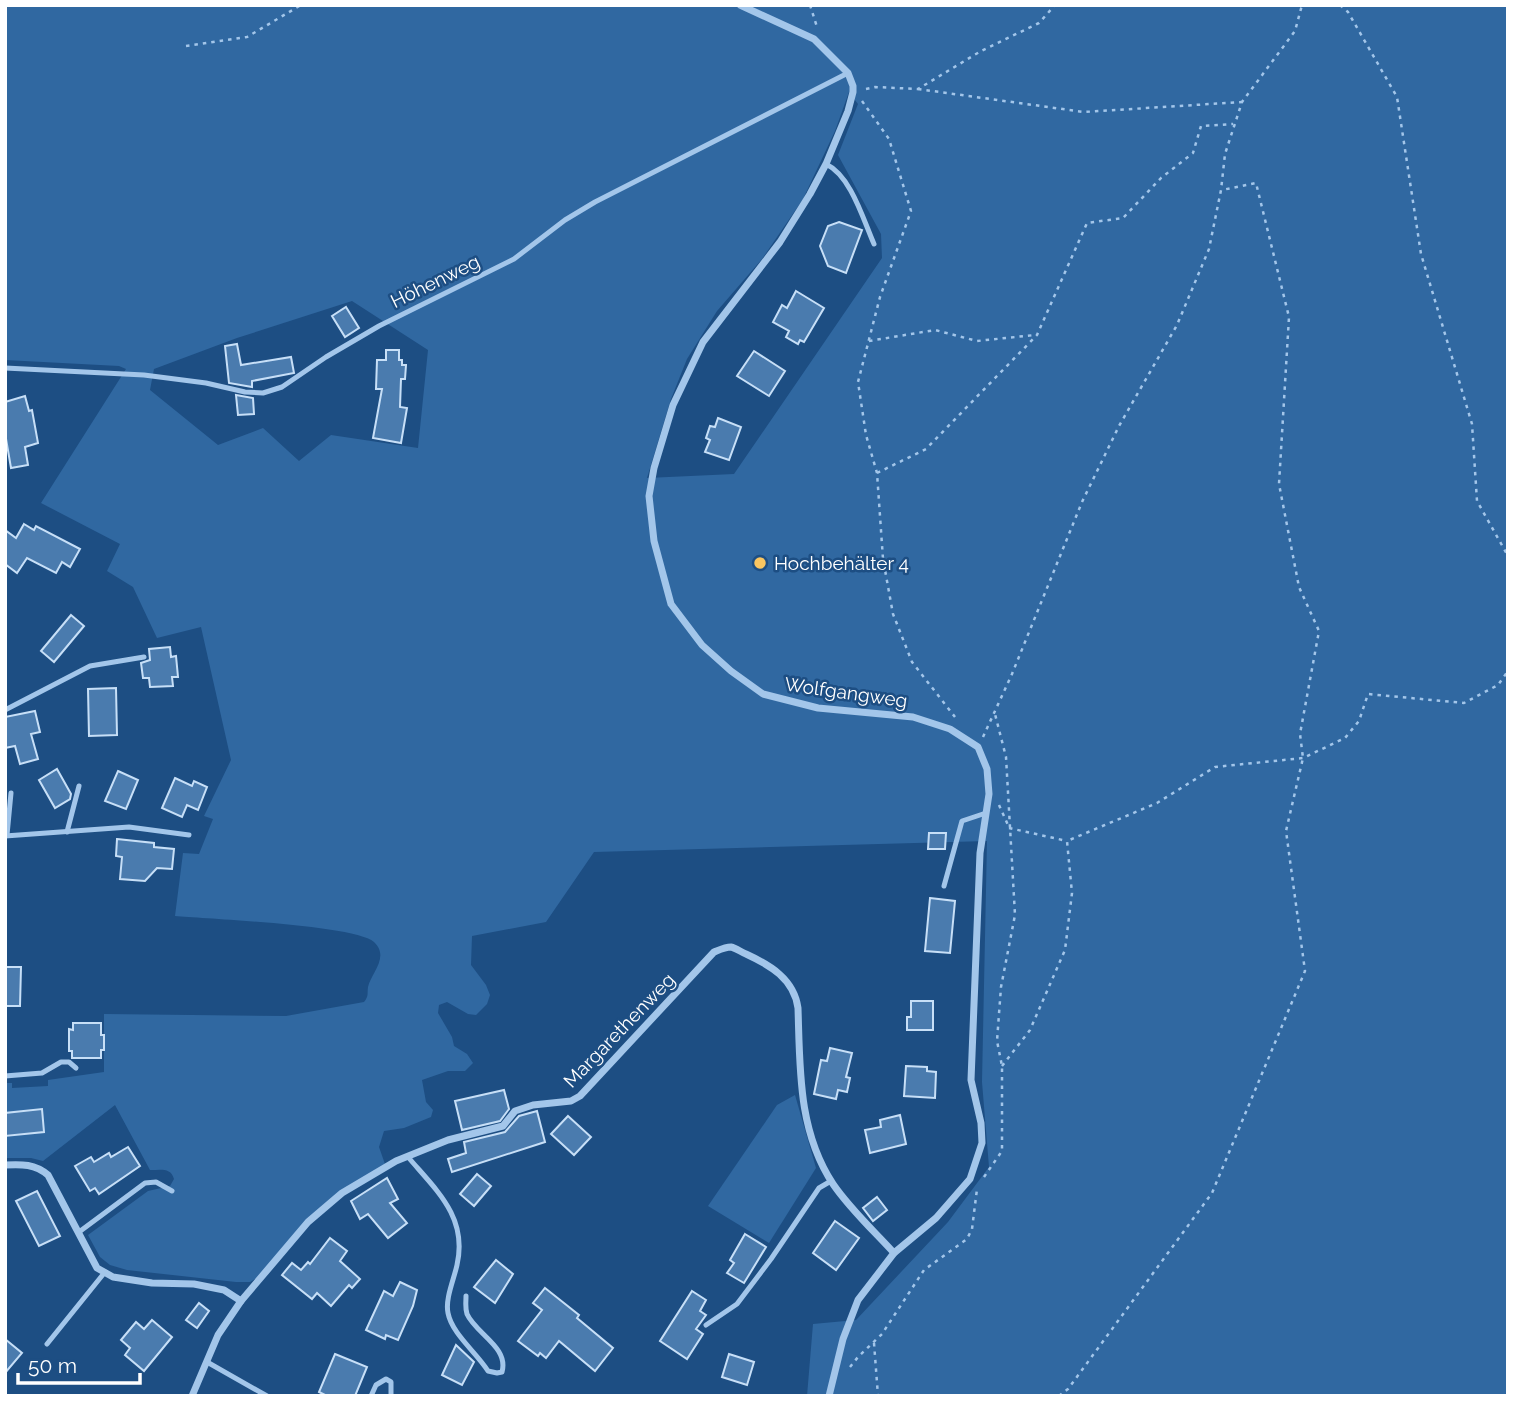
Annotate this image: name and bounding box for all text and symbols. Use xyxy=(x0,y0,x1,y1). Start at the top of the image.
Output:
street label: Höhenweg xyxy=(387,250,483,312)
place label: Hochbehälter 4 xyxy=(774,552,909,574)
marker: Hochbehälter 4 xyxy=(752,555,768,571)
street label: Wolfgangweg xyxy=(783,672,909,712)
street label: Margarethenweg xyxy=(559,968,679,1092)
scale bar xyxy=(18,1342,140,1386)
text: 50 m xyxy=(28,1353,77,1378)

